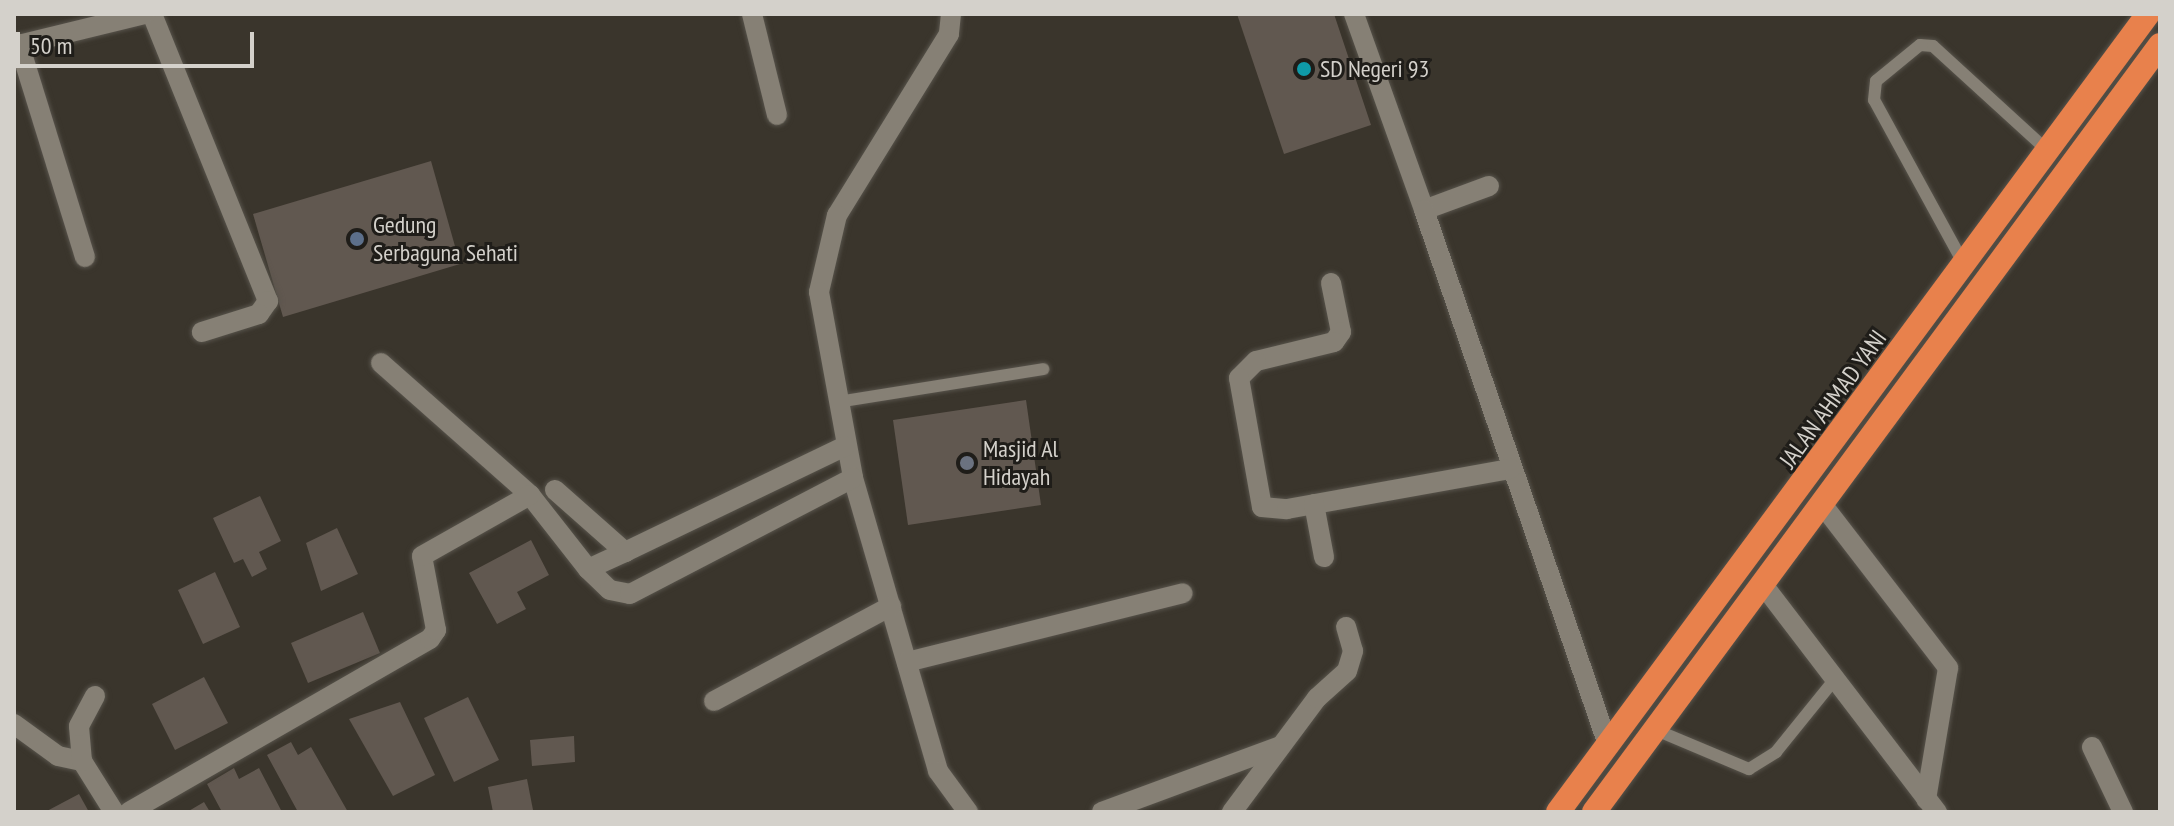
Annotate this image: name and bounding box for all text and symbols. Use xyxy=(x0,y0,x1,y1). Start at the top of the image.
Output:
scale bar xyxy=(20,16,258,66)
text: 50 m xyxy=(30,30,72,61)
place label: SD Negeri 93 xyxy=(1320,55,1429,83)
marker: SD Negeri 93 xyxy=(1295,60,1313,78)
place label: Gedung Serbaguna Sehati xyxy=(373,211,518,267)
marker: Gedung Serbaguna Sehati xyxy=(348,230,366,248)
street label: JALAN AHMAD YANI xyxy=(1773,324,1893,474)
place label: Masjid Al Hidayah xyxy=(983,435,1059,491)
marker: Masjid Al Hidayah xyxy=(958,454,976,472)

